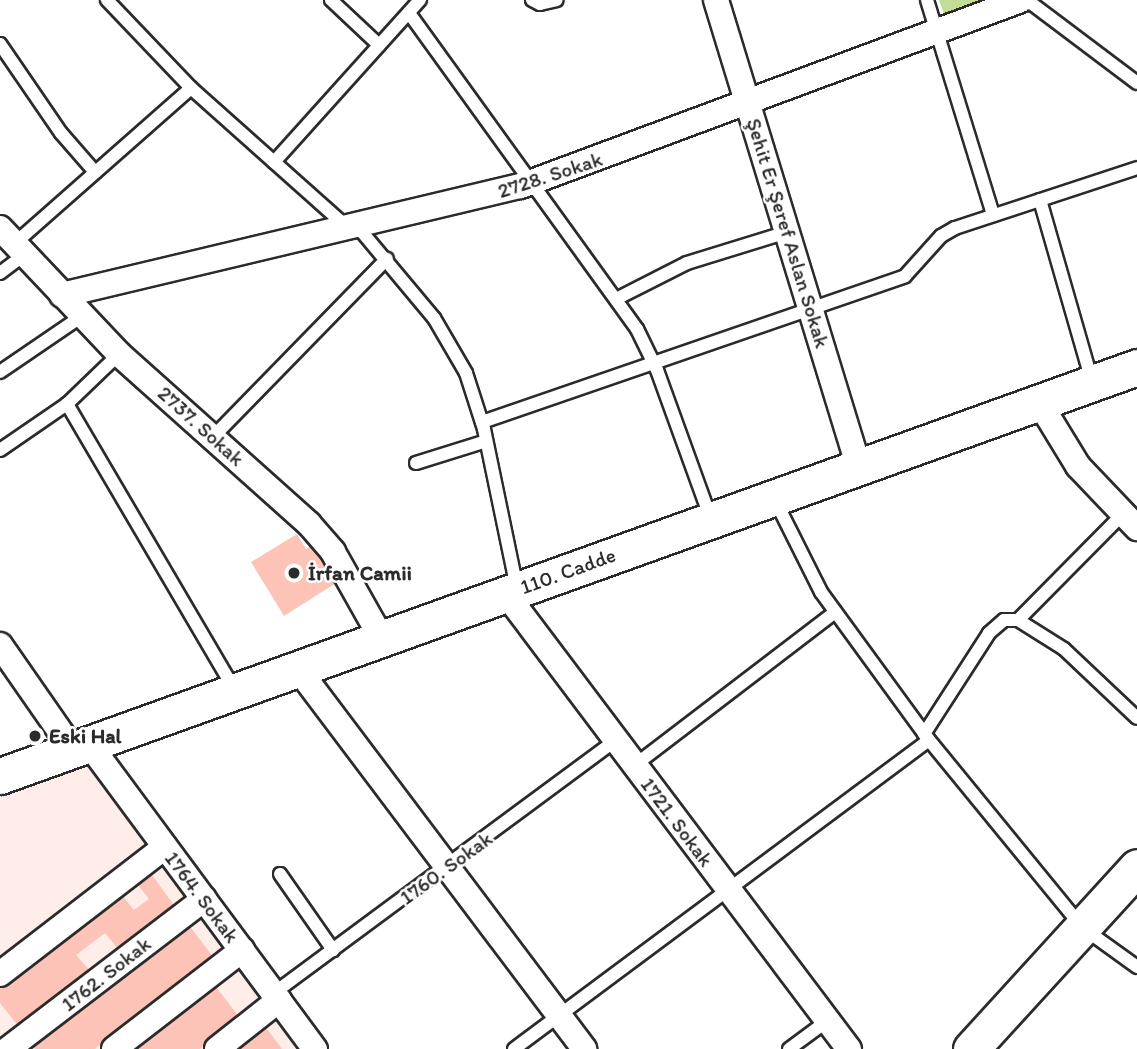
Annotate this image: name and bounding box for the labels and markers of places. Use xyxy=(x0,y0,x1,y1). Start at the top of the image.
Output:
place label: İrfan Camii xyxy=(308,560,412,586)
marker: İrfan Camii xyxy=(286,565,302,581)
place label: Eski Hal xyxy=(49,723,122,749)
marker: Eski Hal xyxy=(27,728,43,744)

